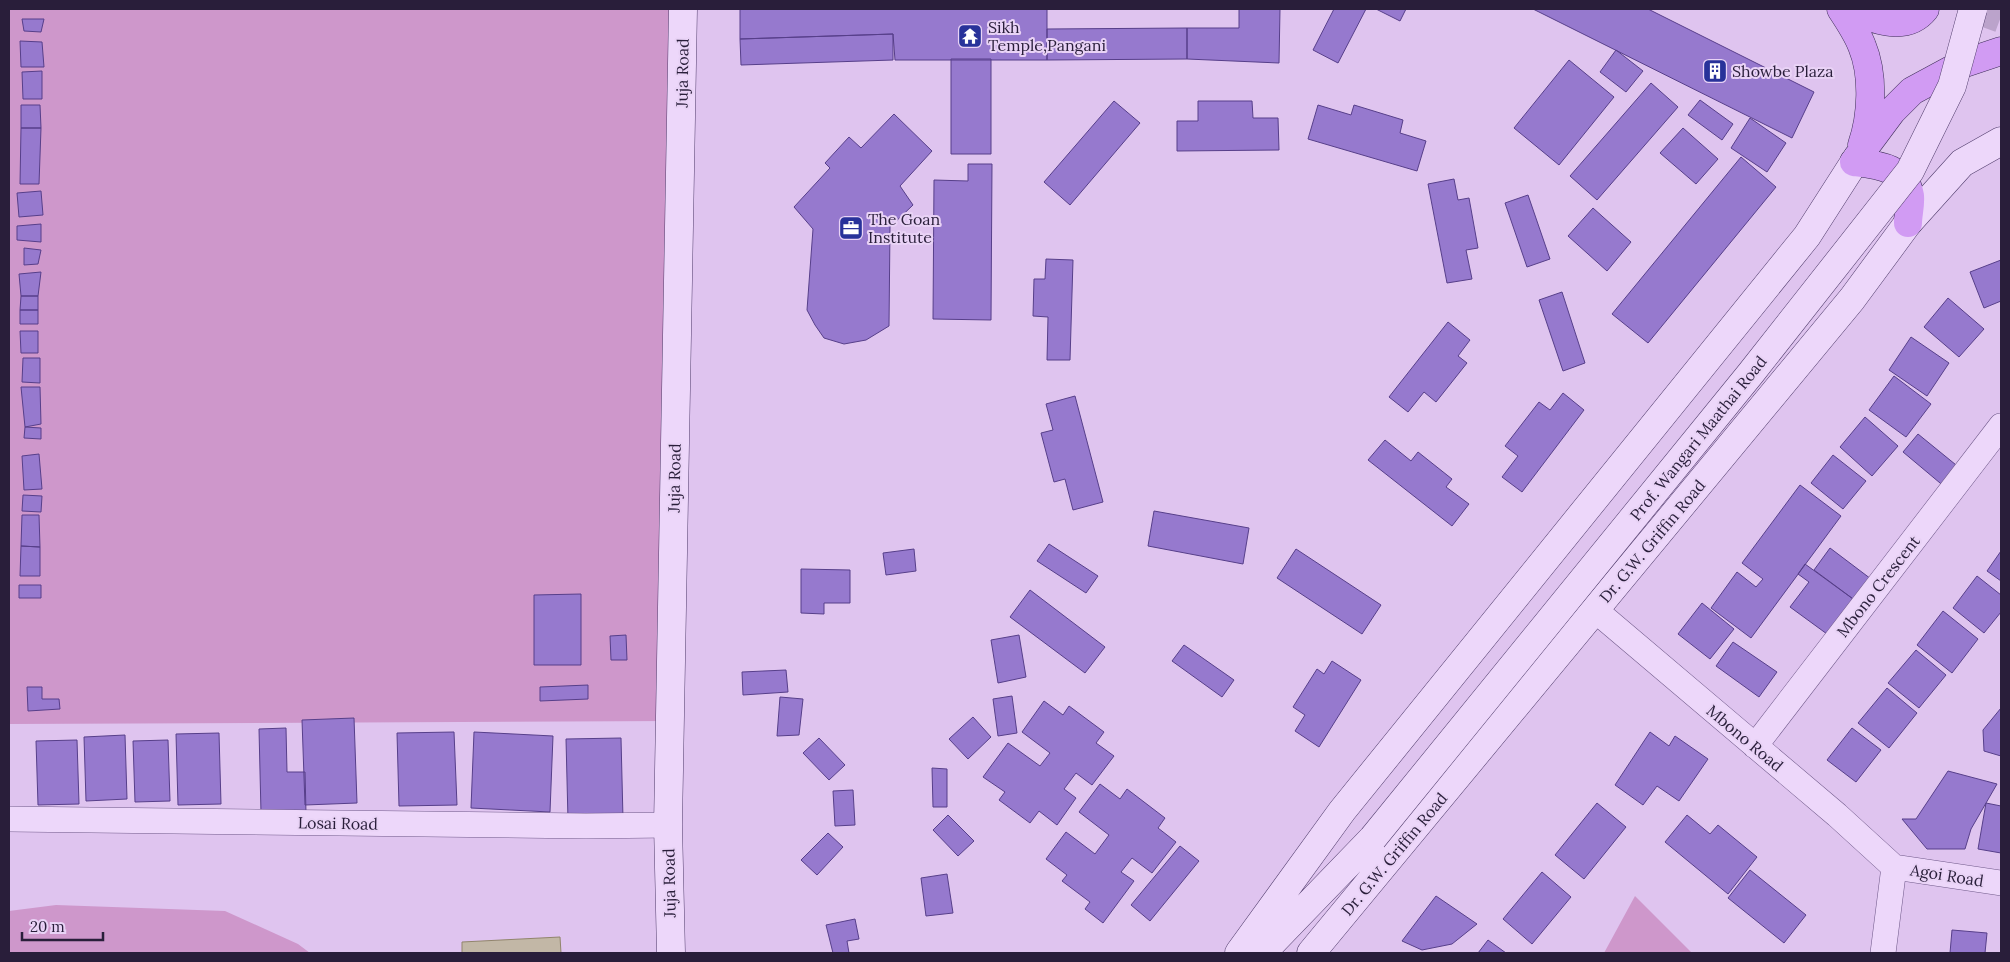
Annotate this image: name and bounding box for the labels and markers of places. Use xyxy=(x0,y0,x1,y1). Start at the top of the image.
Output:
place label: Sikh Temple,Pangani xyxy=(988,17,1106,55)
temple icon: Sikh Temple,Pangani xyxy=(957,23,983,49)
building icon: Showbe Plaza xyxy=(1702,58,1728,84)
place label: Showbe Plaza xyxy=(1732,61,1834,81)
place label: The Goan Institute xyxy=(868,209,940,247)
office icon: The Goan Institute xyxy=(838,215,864,241)

